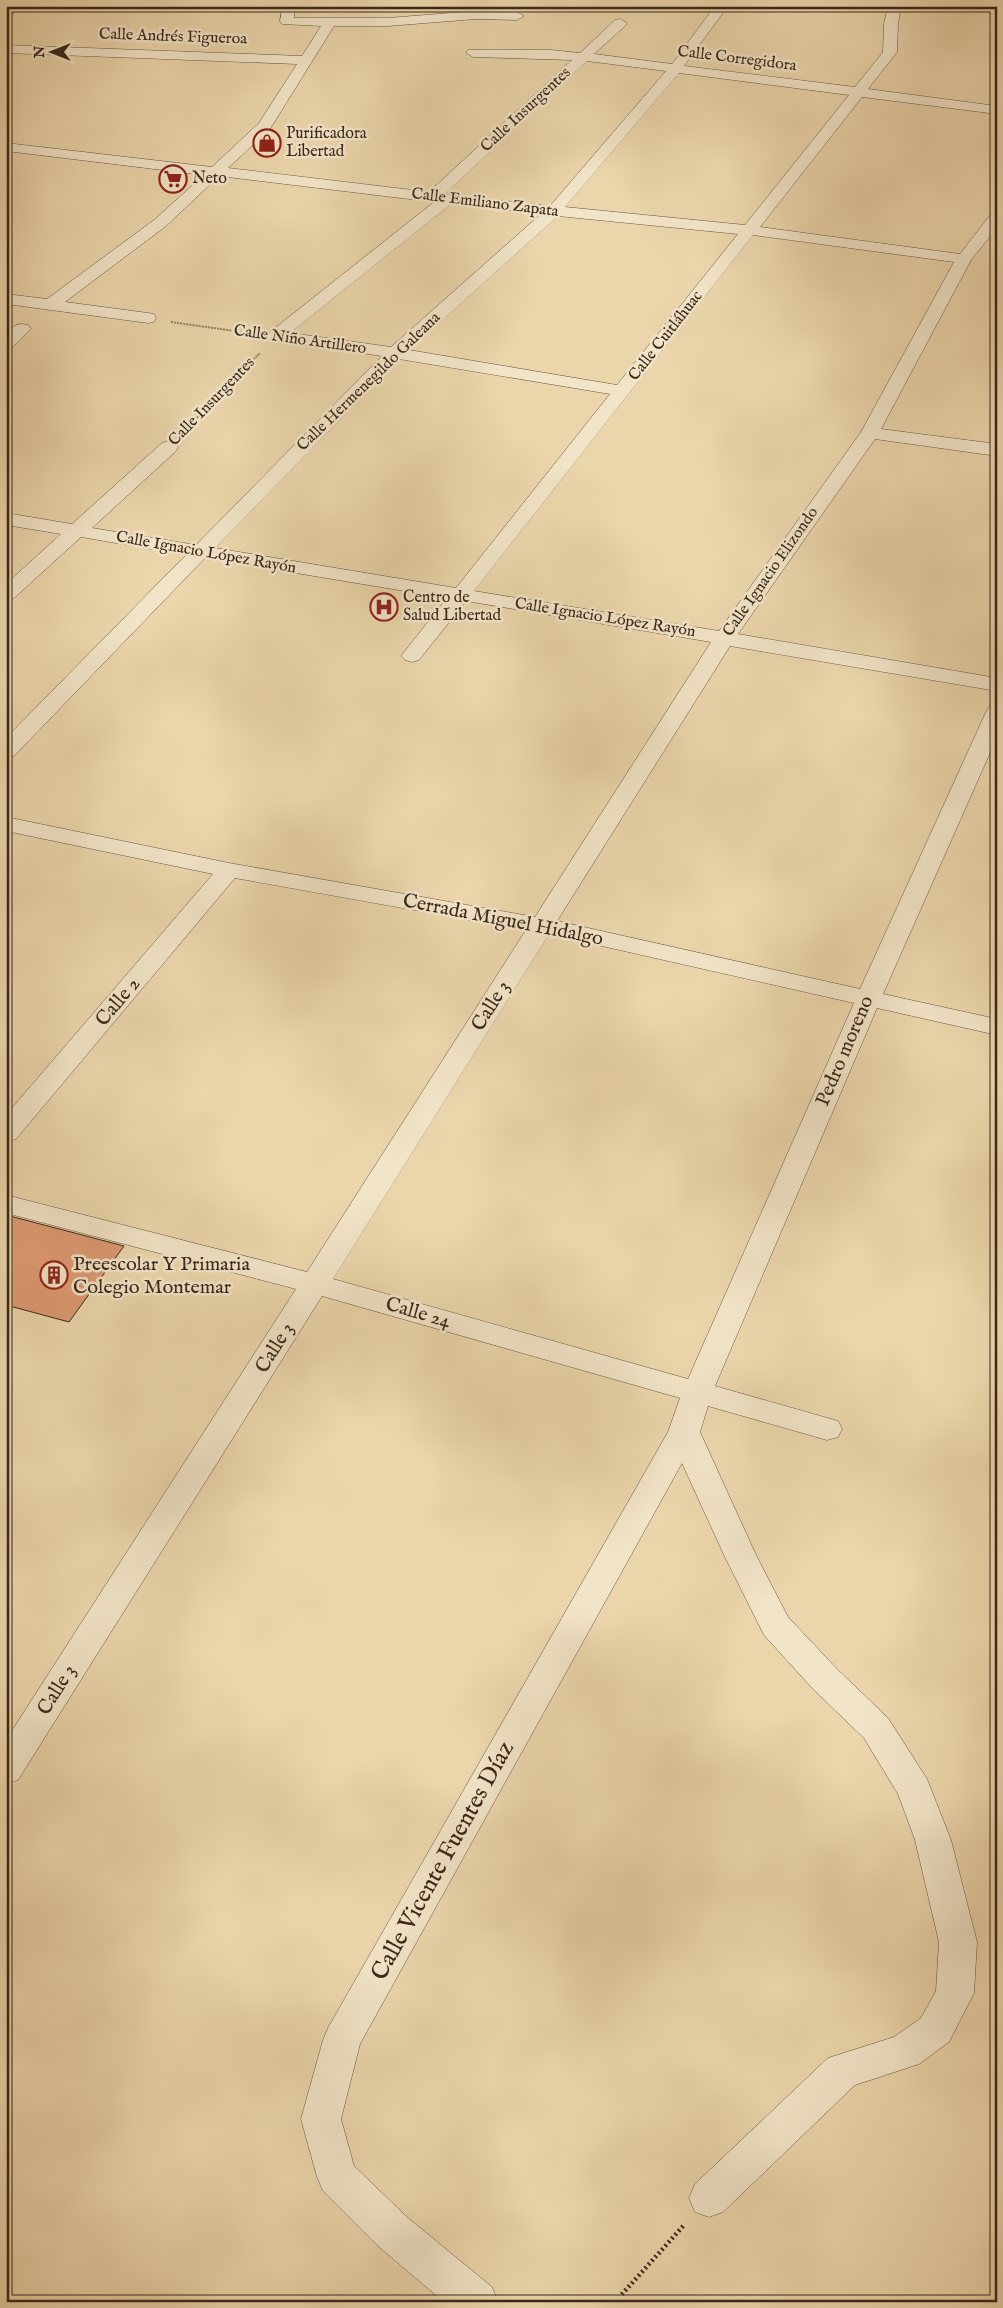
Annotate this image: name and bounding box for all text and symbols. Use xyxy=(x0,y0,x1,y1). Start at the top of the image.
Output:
street label: Calle Andrés Figueroa xyxy=(99,24,248,50)
north arrow xyxy=(28,28,78,78)
street label: Calle Corregidora xyxy=(676,42,798,76)
text: N xyxy=(31,46,49,59)
street label: Calle Insurgentes xyxy=(477,63,576,157)
place label: Purificadora Libertad xyxy=(286,124,367,162)
shop icon: Purificadora Libertad xyxy=(252,128,282,158)
supermarket icon: Neto xyxy=(158,164,188,194)
place label: Neto xyxy=(192,169,227,189)
street label: Calle Emiliano Zapata xyxy=(410,184,560,222)
street label: Calle Cuitláhuac xyxy=(625,287,708,385)
street label: Calle Hermenegildo Galeana xyxy=(293,308,445,456)
street label: Calle Niño Artillero xyxy=(233,321,368,359)
street label: Calle Insurgentes xyxy=(165,353,260,451)
street label: Calle Ignacio Elizondo xyxy=(719,503,823,641)
street label: Calle Ignacio López Rayón xyxy=(114,527,298,579)
place label: Centro de Salud Libertad xyxy=(403,588,502,626)
hospital icon: Centro de Salud Libertad xyxy=(369,592,399,622)
street label: Calle Ignacio López Rayón xyxy=(513,594,697,642)
street label: Cerrada Miguel Hidalgo xyxy=(401,888,606,952)
street label: Calle 2 xyxy=(90,972,146,1032)
street label: Calle 3 xyxy=(466,976,516,1036)
street label: Pedro moreno xyxy=(811,992,880,1110)
place label: Preescolar Y Primaria Colegio Montemar xyxy=(73,1252,250,1300)
building icon: Preescolar Y Primaria Colegio Montemar xyxy=(39,1260,69,1290)
street label: Calle 24 xyxy=(383,1292,454,1334)
street label: Calle 3 xyxy=(250,1318,300,1378)
street label: Calle 3 xyxy=(32,1660,82,1720)
street label: Calle Vicente Fuentes Díaz xyxy=(364,1736,522,1986)

